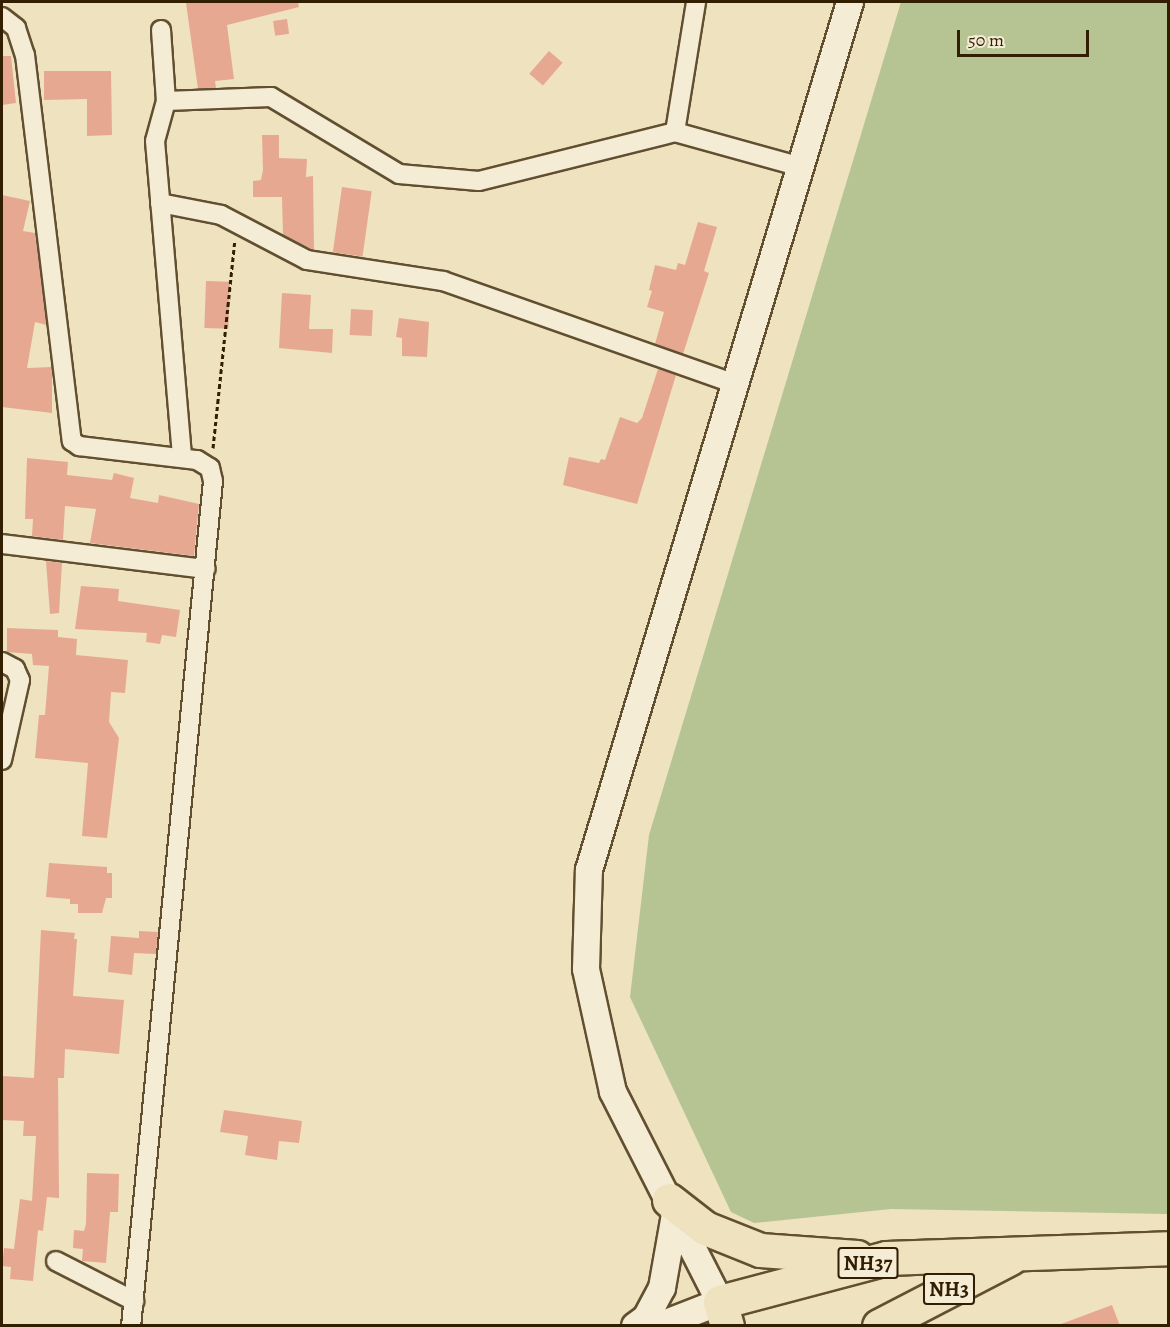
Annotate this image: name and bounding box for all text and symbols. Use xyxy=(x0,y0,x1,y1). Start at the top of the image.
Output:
scale bar xyxy=(960,18,1092,56)
text: 50 m xyxy=(968,28,1004,52)
road number: NH37 xyxy=(836,1245,900,1281)
road number: NH3 xyxy=(922,1271,976,1307)

